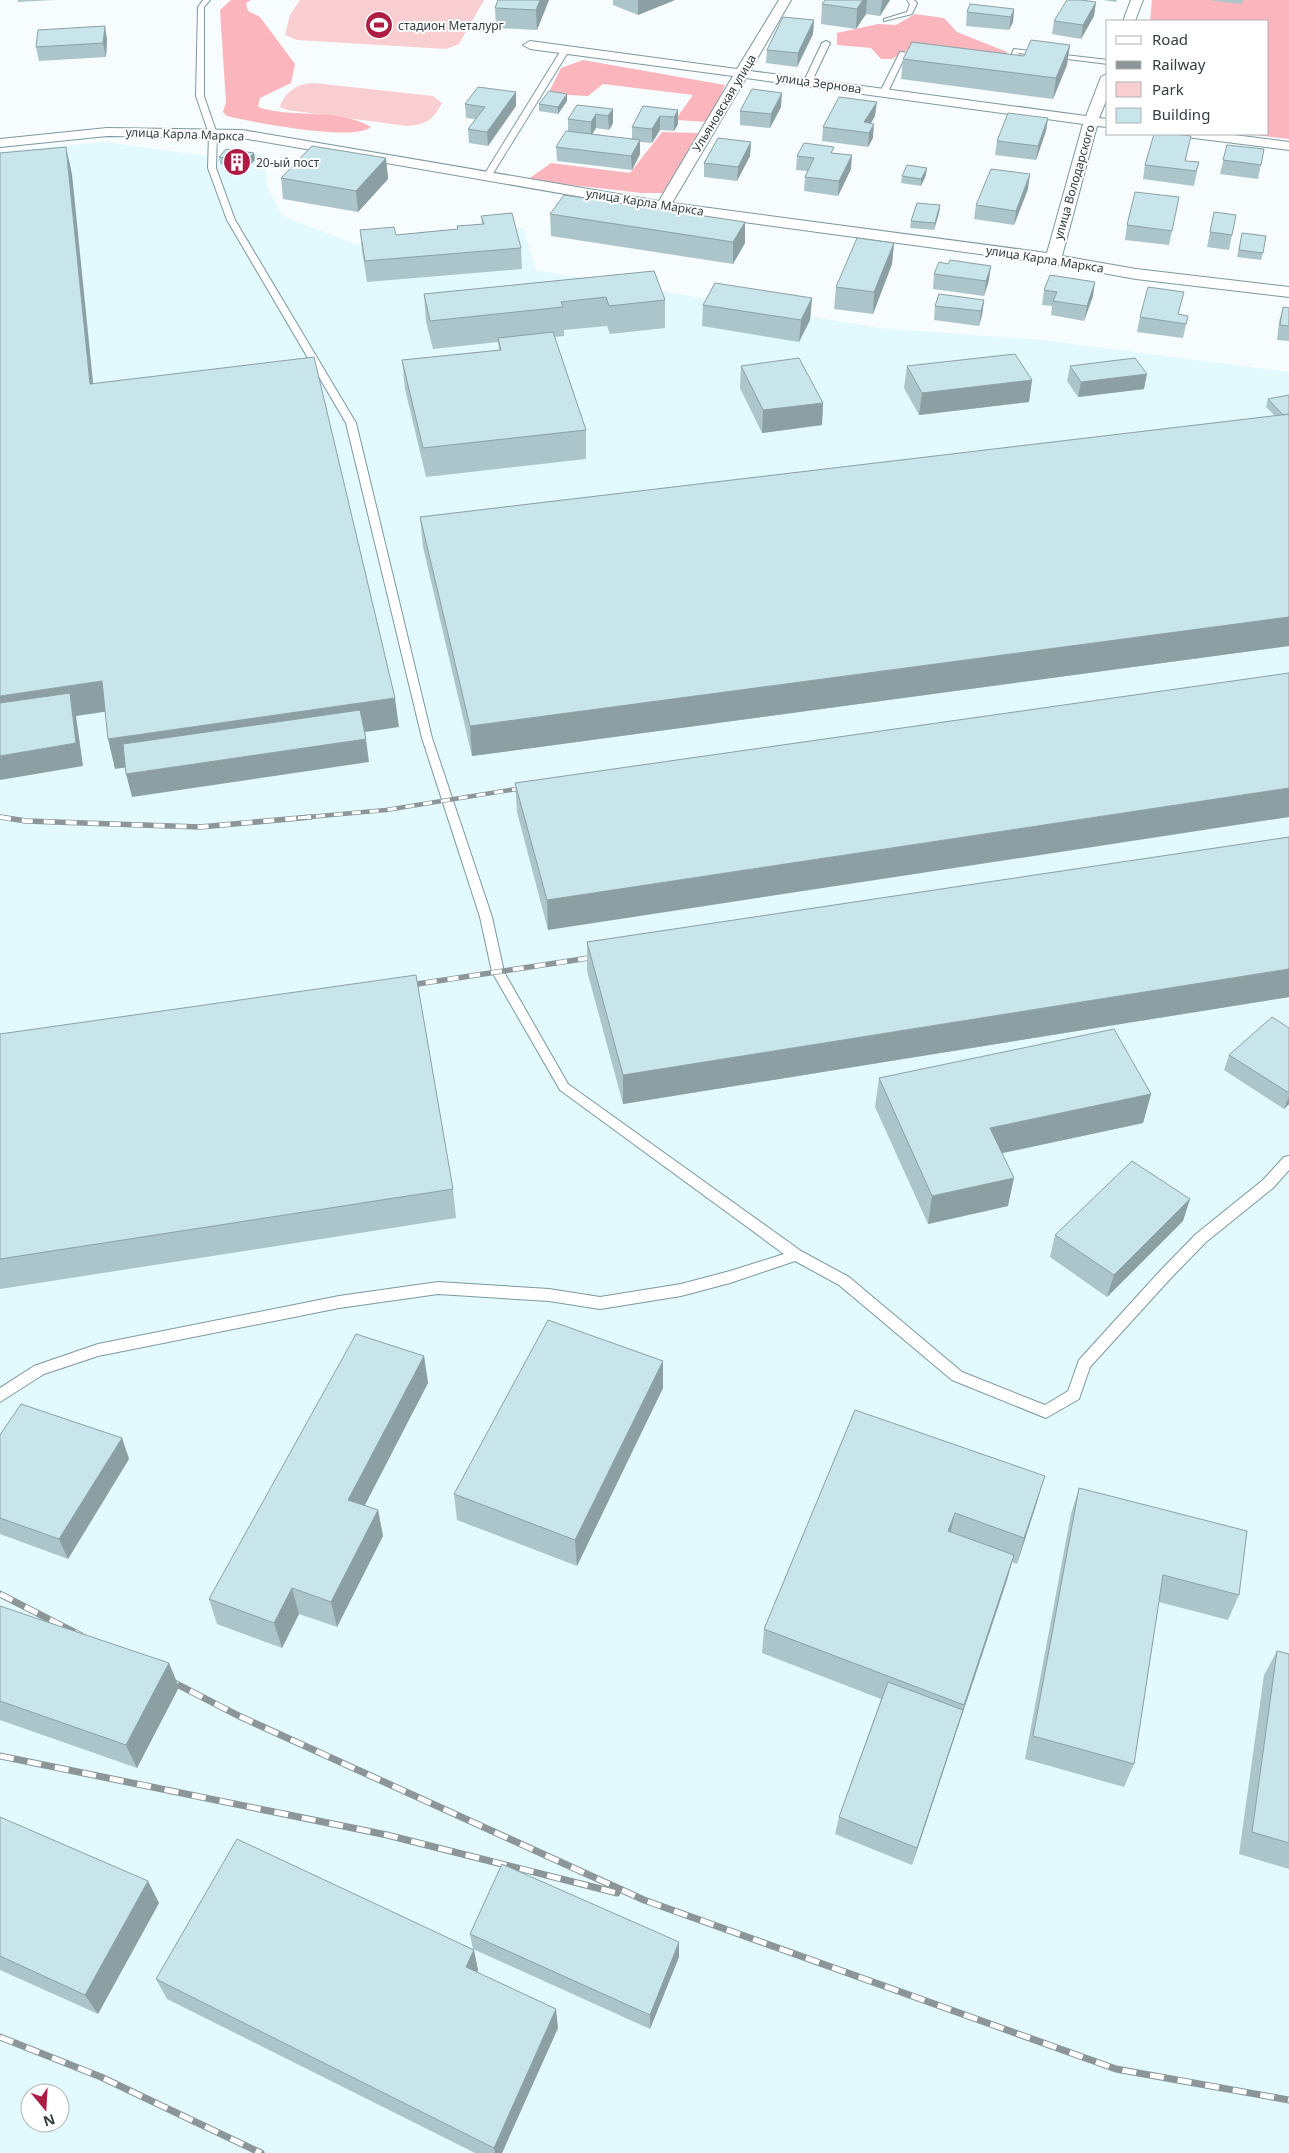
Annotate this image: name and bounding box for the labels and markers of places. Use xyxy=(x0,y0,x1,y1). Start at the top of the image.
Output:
sports icon: стадион Металург xyxy=(364,10,394,40)
place label: стадион Металург xyxy=(398,17,504,34)
building icon: 20-ый пост xyxy=(222,147,252,177)
place label: 20-ый пост xyxy=(256,154,320,171)

